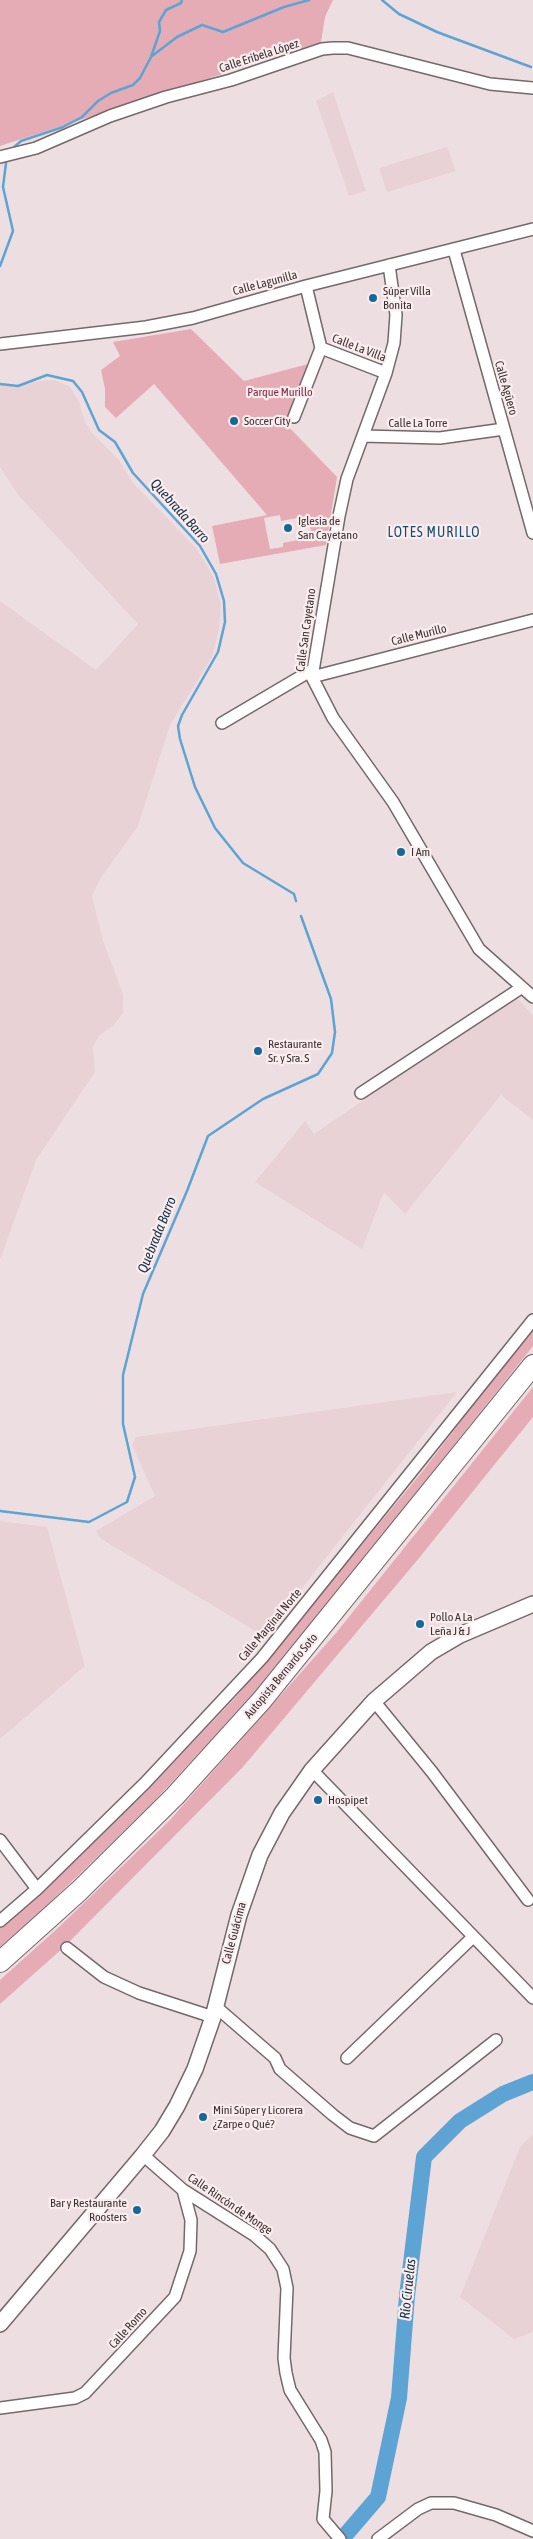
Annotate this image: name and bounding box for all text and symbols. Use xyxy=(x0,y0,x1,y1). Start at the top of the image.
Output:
street label: Calle Eribela López xyxy=(217,36,301,76)
street label: Calle Lagunilla xyxy=(231,268,299,298)
place label: Súper Villa Bonita xyxy=(383,284,431,312)
marker: Súper Villa Bonita xyxy=(367,292,379,304)
street label: Calle La Villa xyxy=(330,331,388,365)
street label: Calle Agüero xyxy=(491,359,521,417)
park label: Parque Murillo xyxy=(247,385,313,399)
place label: Soccer City xyxy=(244,414,291,428)
marker: Soccer City xyxy=(228,415,240,427)
street label: Calle La Torre xyxy=(389,416,447,430)
water label: Quebrada Barro xyxy=(147,475,213,547)
place label: Iglesia de San Cayetano xyxy=(298,514,358,542)
marker: Iglesia de San Cayetano xyxy=(282,522,294,534)
district label: LOTES MURILLO xyxy=(386,525,482,541)
street label: Calle San Cayetano xyxy=(293,587,319,673)
street label: Calle Murillo xyxy=(390,621,448,649)
place label: I Am xyxy=(411,845,430,859)
marker: I Am xyxy=(395,846,407,858)
place label: Restaurante Sr. y Sra. S xyxy=(268,1037,322,1065)
marker: Restaurante Sr. y Sra. S xyxy=(252,1045,264,1057)
water label: Quebrada Barro xyxy=(134,1194,180,1276)
street label: Calle Marginal Norte xyxy=(236,1586,304,1664)
place label: Pollo A La Leña J & J xyxy=(430,1610,473,1638)
marker: Pollo A La Leña J & J xyxy=(414,1618,426,1630)
street label: Autopista Bernardo Soto xyxy=(241,1631,321,1721)
place label: Hospipet xyxy=(328,1793,368,1807)
marker: Hospipet xyxy=(312,1794,324,1806)
street label: Calle Guácima xyxy=(219,1900,249,1966)
place label: Mini Súper y Licorera ¿Zarpe o Qué? xyxy=(213,2103,303,2131)
marker: Mini Súper y Licorera ¿Zarpe o Qué? xyxy=(197,2111,209,2123)
street label: Calle Rincón de Monge xyxy=(185,2170,275,2238)
place label: Bar y Restaurante Roosters xyxy=(50,2196,127,2224)
marker: Bar y Restaurante Roosters xyxy=(131,2204,143,2216)
water label: Río Ciruelas xyxy=(396,2258,420,2320)
street label: Calle Romo xyxy=(106,2305,150,2351)

